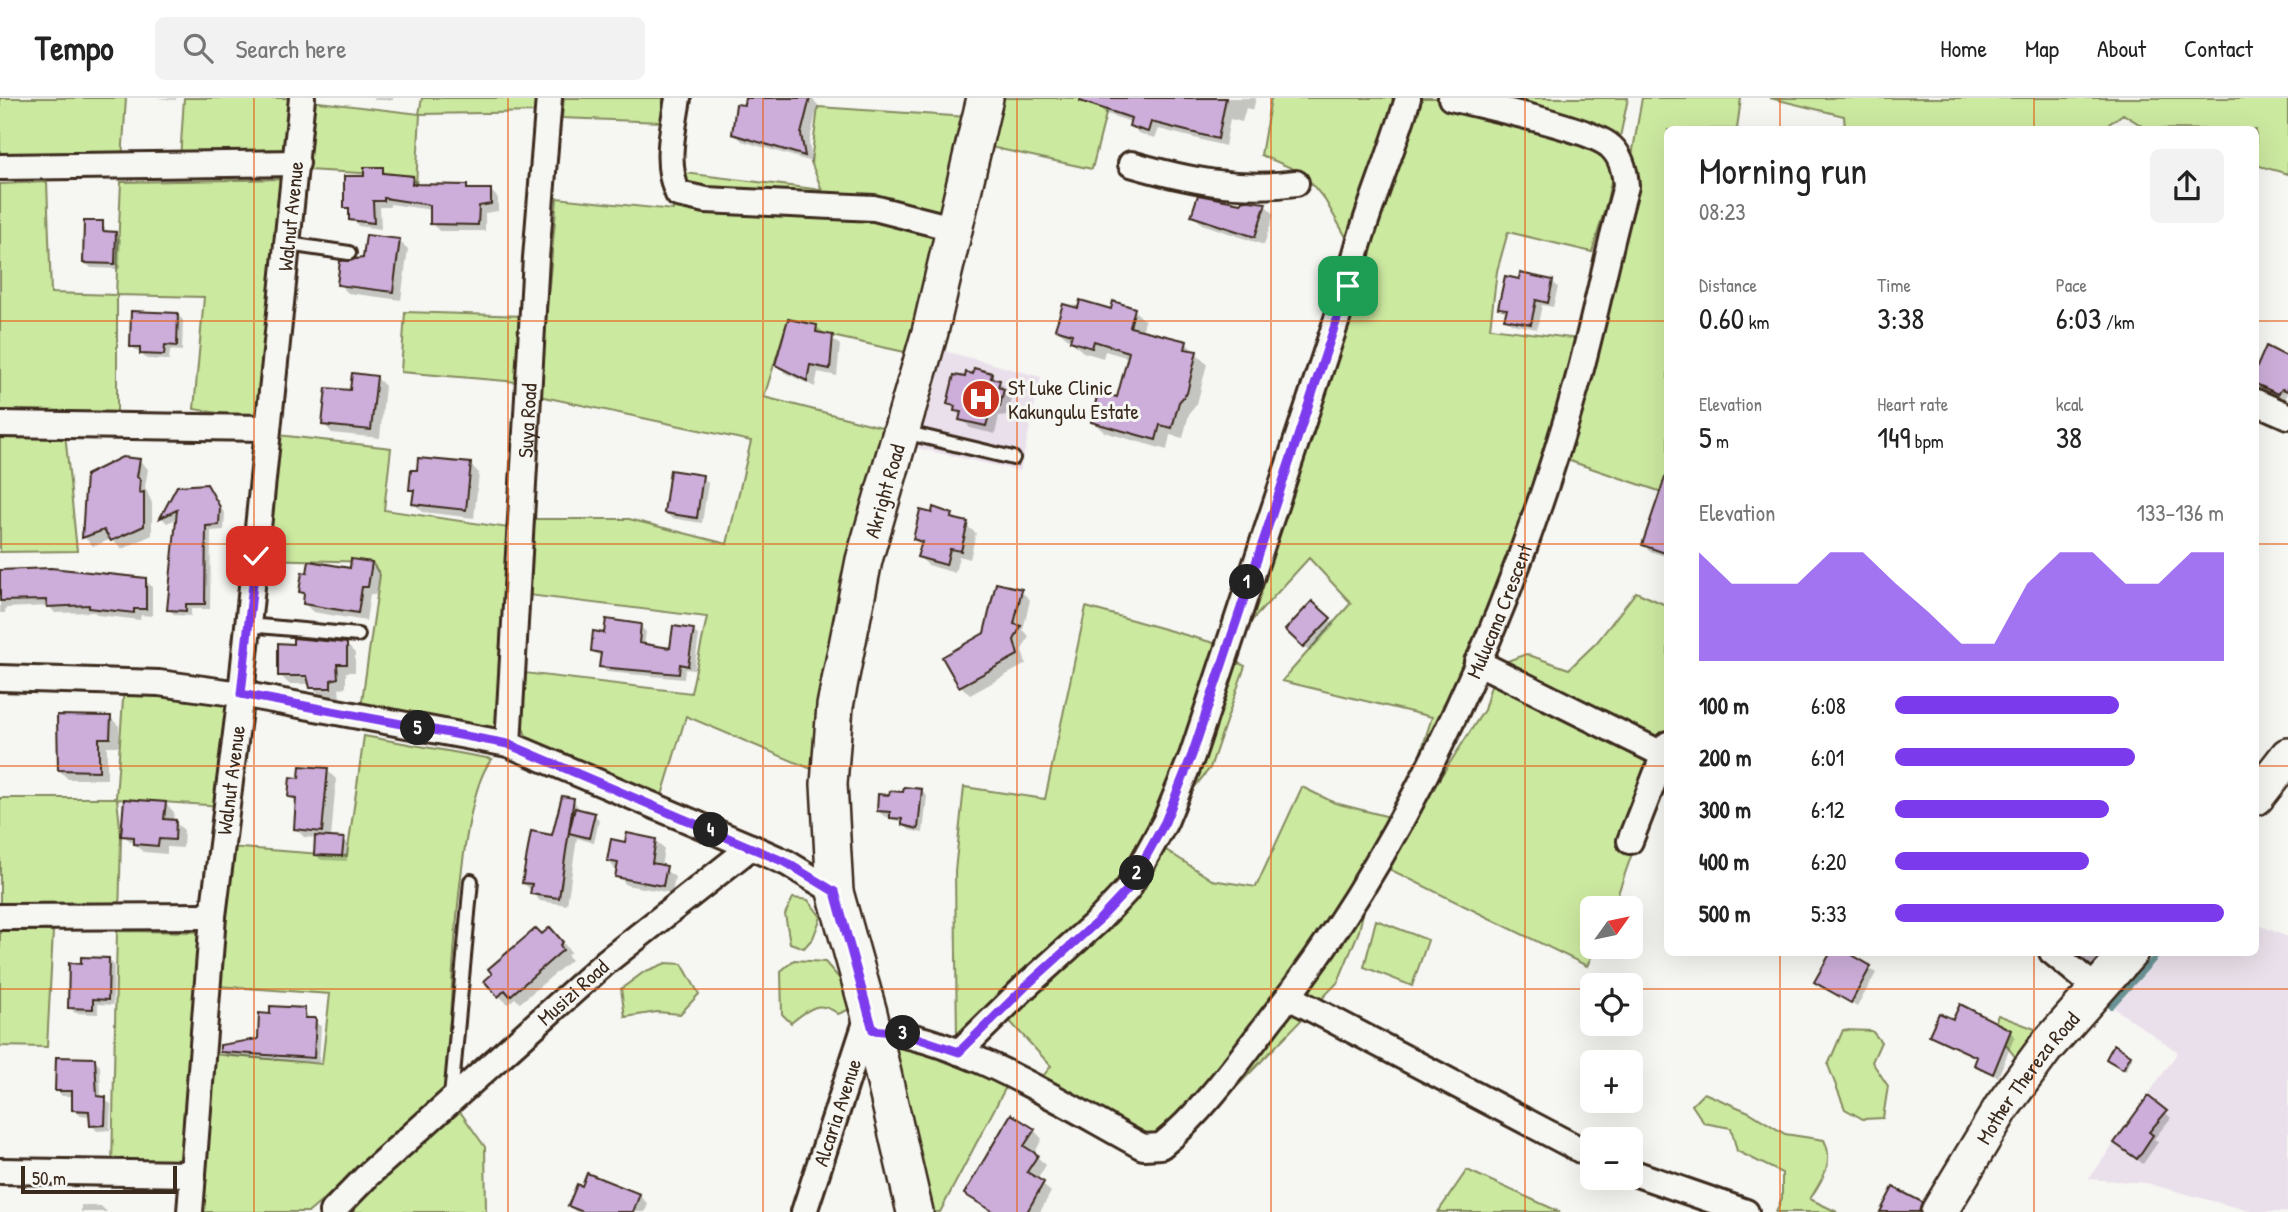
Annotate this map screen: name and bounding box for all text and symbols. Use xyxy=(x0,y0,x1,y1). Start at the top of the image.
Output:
search box xyxy=(155,17,645,80)
text: Tempo xyxy=(35,26,113,70)
icon: search xyxy=(179,29,217,67)
text: Search here xyxy=(235,31,347,66)
text: Home xyxy=(1940,32,1987,64)
text: Map xyxy=(2025,32,2059,64)
text: About xyxy=(2097,32,2146,64)
text: Contact xyxy=(2184,32,2253,64)
text: Morning run xyxy=(1699,144,1867,196)
button: share xyxy=(2150,149,2224,223)
street label: Walnut Avenue xyxy=(270,160,310,272)
text: 08:23 xyxy=(1699,196,1746,227)
pin xyxy=(1318,256,1378,316)
icon: arrive xyxy=(1329,267,1367,305)
text: Distance xyxy=(1699,272,1757,298)
text: Time xyxy=(1877,272,1911,298)
text: Pace xyxy=(2056,272,2087,298)
text: 0.60 xyxy=(1699,298,1744,338)
text: 3:38 xyxy=(1877,298,1924,338)
text: 6:03 xyxy=(2056,298,2101,338)
text: km xyxy=(1744,309,1769,335)
text: /km xyxy=(2101,309,2135,335)
place label: St Luke Clinic Kakungulu Estate xyxy=(1008,373,1139,426)
hospital icon: St Luke Clinic Kakungulu Estate xyxy=(960,378,1002,420)
street label: Suya Road xyxy=(510,383,543,459)
text: Elevation xyxy=(1699,391,1762,417)
text: Heart rate xyxy=(1877,391,1948,417)
text: kcal xyxy=(2056,391,2083,417)
text: 5 xyxy=(1699,417,1712,457)
text: 149 xyxy=(1877,417,1910,457)
text: 38 xyxy=(2056,417,2082,457)
text: m xyxy=(1712,428,1729,454)
text: bpm xyxy=(1910,428,1944,454)
street label: Akright Road xyxy=(857,441,911,541)
text: Elevation xyxy=(1699,497,1775,528)
text: 133–136 m xyxy=(2137,497,2224,528)
pin xyxy=(226,526,286,586)
icon: check xyxy=(237,537,275,575)
street label: Mulucana Crescent xyxy=(1459,538,1539,683)
pin: 1 xyxy=(1230,564,1264,600)
text: 1 xyxy=(1243,568,1250,594)
text: 100 m xyxy=(1699,690,1749,721)
text: 6:08 xyxy=(1811,690,1846,721)
pin: 5 xyxy=(400,710,436,746)
text: 5 xyxy=(413,714,422,740)
street label: Walnut Avenue xyxy=(209,724,251,836)
text: 200 m xyxy=(1699,742,1751,773)
text: 6:01 xyxy=(1811,742,1844,773)
text: 300 m xyxy=(1699,794,1751,825)
text: 6:12 xyxy=(1811,794,1845,825)
pin: 4 xyxy=(694,812,728,848)
text: 4 xyxy=(707,816,714,842)
text: 400 m xyxy=(1699,846,1749,877)
text: 6:20 xyxy=(1811,846,1847,877)
pin: 2 xyxy=(1120,856,1154,890)
text: 2 xyxy=(1132,859,1141,885)
north arrow xyxy=(1580,896,1643,959)
map controls xyxy=(1580,896,1643,1190)
text: 500 m xyxy=(1699,898,1750,929)
text: 5:33 xyxy=(1811,898,1847,929)
street label: Musizi Road xyxy=(530,952,614,1032)
button: locate xyxy=(1580,973,1643,1036)
street label: Mother Thereza Road xyxy=(1969,1005,2086,1149)
pin: 3 xyxy=(886,1016,920,1051)
text: 3 xyxy=(898,1019,907,1045)
button: + xyxy=(1580,1050,1643,1113)
street label: Alcaria Avenue xyxy=(806,1055,868,1170)
button: − xyxy=(1580,1127,1643,1190)
scale bar xyxy=(21,1163,177,1195)
text: 50 m xyxy=(32,1165,66,1191)

